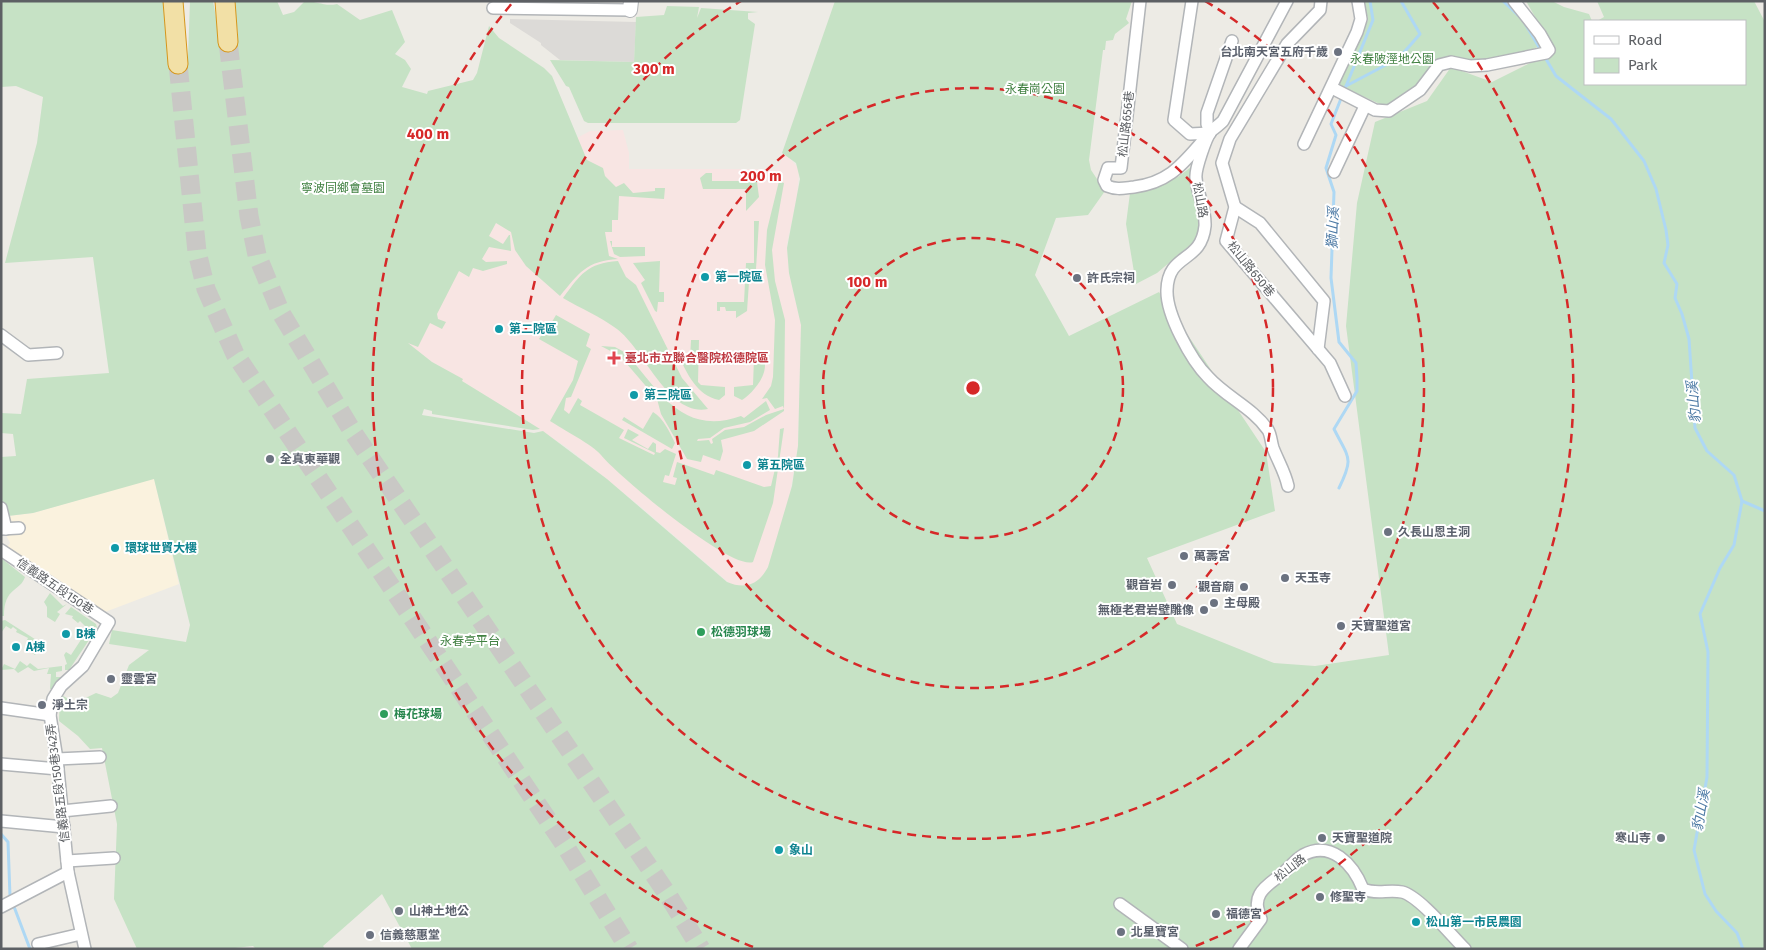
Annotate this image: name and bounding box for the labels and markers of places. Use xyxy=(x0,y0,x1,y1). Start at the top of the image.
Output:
place label: 台北南天宮五府千歲 xyxy=(1220,45,1328,59)
marker: 台北南天宮五府千歲 xyxy=(1332,46,1344,58)
place label: 第一院區 xyxy=(715,270,763,284)
marker: 第一院區 xyxy=(699,271,711,283)
place label: 許氏宗祠 xyxy=(1087,271,1135,285)
marker: 許氏宗祠 xyxy=(1071,272,1083,284)
place label: 第二院區 xyxy=(509,322,557,336)
marker: 第二院區 xyxy=(493,323,505,335)
marker: 臺北市立聯合醫院松德院區 xyxy=(607,351,621,365)
place label: 臺北市立聯合醫院松德院區 xyxy=(625,351,769,365)
centre of rings xyxy=(964,379,982,397)
place label: 第三院區 xyxy=(644,388,692,402)
marker: 第三院區 xyxy=(628,389,640,401)
place label: 全真東華觀 xyxy=(280,452,340,466)
marker: 全真東華觀 xyxy=(264,453,276,465)
place label: 第五院區 xyxy=(757,458,805,472)
marker: 第五院區 xyxy=(741,459,753,471)
place label: 久長山恩主洞 xyxy=(1398,525,1470,539)
marker: 久長山恩主洞 xyxy=(1382,526,1394,538)
place label: 環球世貿大樓 xyxy=(125,541,197,555)
marker: 環球世貿大樓 xyxy=(109,542,121,554)
place label: 萬壽宮 xyxy=(1194,549,1230,563)
marker: 萬壽宮 xyxy=(1178,550,1190,562)
place label: 天玉寺 xyxy=(1295,571,1331,585)
marker: 天玉寺 xyxy=(1279,572,1291,584)
place label: 觀音岩 xyxy=(1126,578,1162,592)
marker: 觀音岩 xyxy=(1166,579,1178,591)
place label: 觀音廟 xyxy=(1198,580,1234,594)
marker: 觀音廟 xyxy=(1238,581,1250,593)
place label: 主母殿 xyxy=(1224,596,1260,610)
marker: 主母殿 xyxy=(1208,597,1220,609)
place label: 無極老君岩壁雕像 xyxy=(1098,603,1194,617)
marker: 無極老君岩壁雕像 xyxy=(1198,604,1210,616)
place label: 天寶聖道宮 xyxy=(1351,619,1411,633)
marker: 天寶聖道宮 xyxy=(1335,620,1347,632)
place label: 松德羽球場 xyxy=(711,625,771,639)
marker: 松德羽球場 xyxy=(695,626,707,638)
place label: B棟 xyxy=(76,627,95,641)
marker: B棟 xyxy=(60,628,72,640)
place label: A棟 xyxy=(25,640,45,654)
marker: A棟 xyxy=(10,641,22,653)
place label: 靈雲宮 xyxy=(121,672,157,686)
marker: 靈雲宮 xyxy=(105,673,117,685)
place label: 淨土宗 xyxy=(52,698,88,712)
marker: 淨土宗 xyxy=(36,699,48,711)
place label: 梅花球場 xyxy=(394,707,442,721)
marker: 梅花球場 xyxy=(378,708,390,720)
place label: 天寶聖道院 xyxy=(1332,831,1392,845)
place label: 寒山寺 xyxy=(1615,831,1651,845)
marker: 天寶聖道院 xyxy=(1316,832,1328,844)
marker: 寒山寺 xyxy=(1655,832,1667,844)
place label: 象山 xyxy=(789,843,813,857)
marker: 象山 xyxy=(773,844,785,856)
place label: 修聖寺 xyxy=(1330,890,1366,904)
marker: 修聖寺 xyxy=(1314,891,1326,903)
place label: 山神土地公 xyxy=(409,904,469,918)
marker: 山神土地公 xyxy=(393,905,405,917)
place label: 福德宮 xyxy=(1226,907,1262,921)
marker: 福德宮 xyxy=(1210,908,1222,920)
place label: 松山第一市民農園 xyxy=(1426,915,1522,929)
marker: 松山第一市民農園 xyxy=(1410,916,1422,928)
place label: 北星寶宮 xyxy=(1131,925,1179,939)
marker: 北星寶宮 xyxy=(1115,926,1127,938)
place label: 信義慈惠堂 xyxy=(380,928,440,942)
marker: 信義慈惠堂 xyxy=(364,929,376,941)

